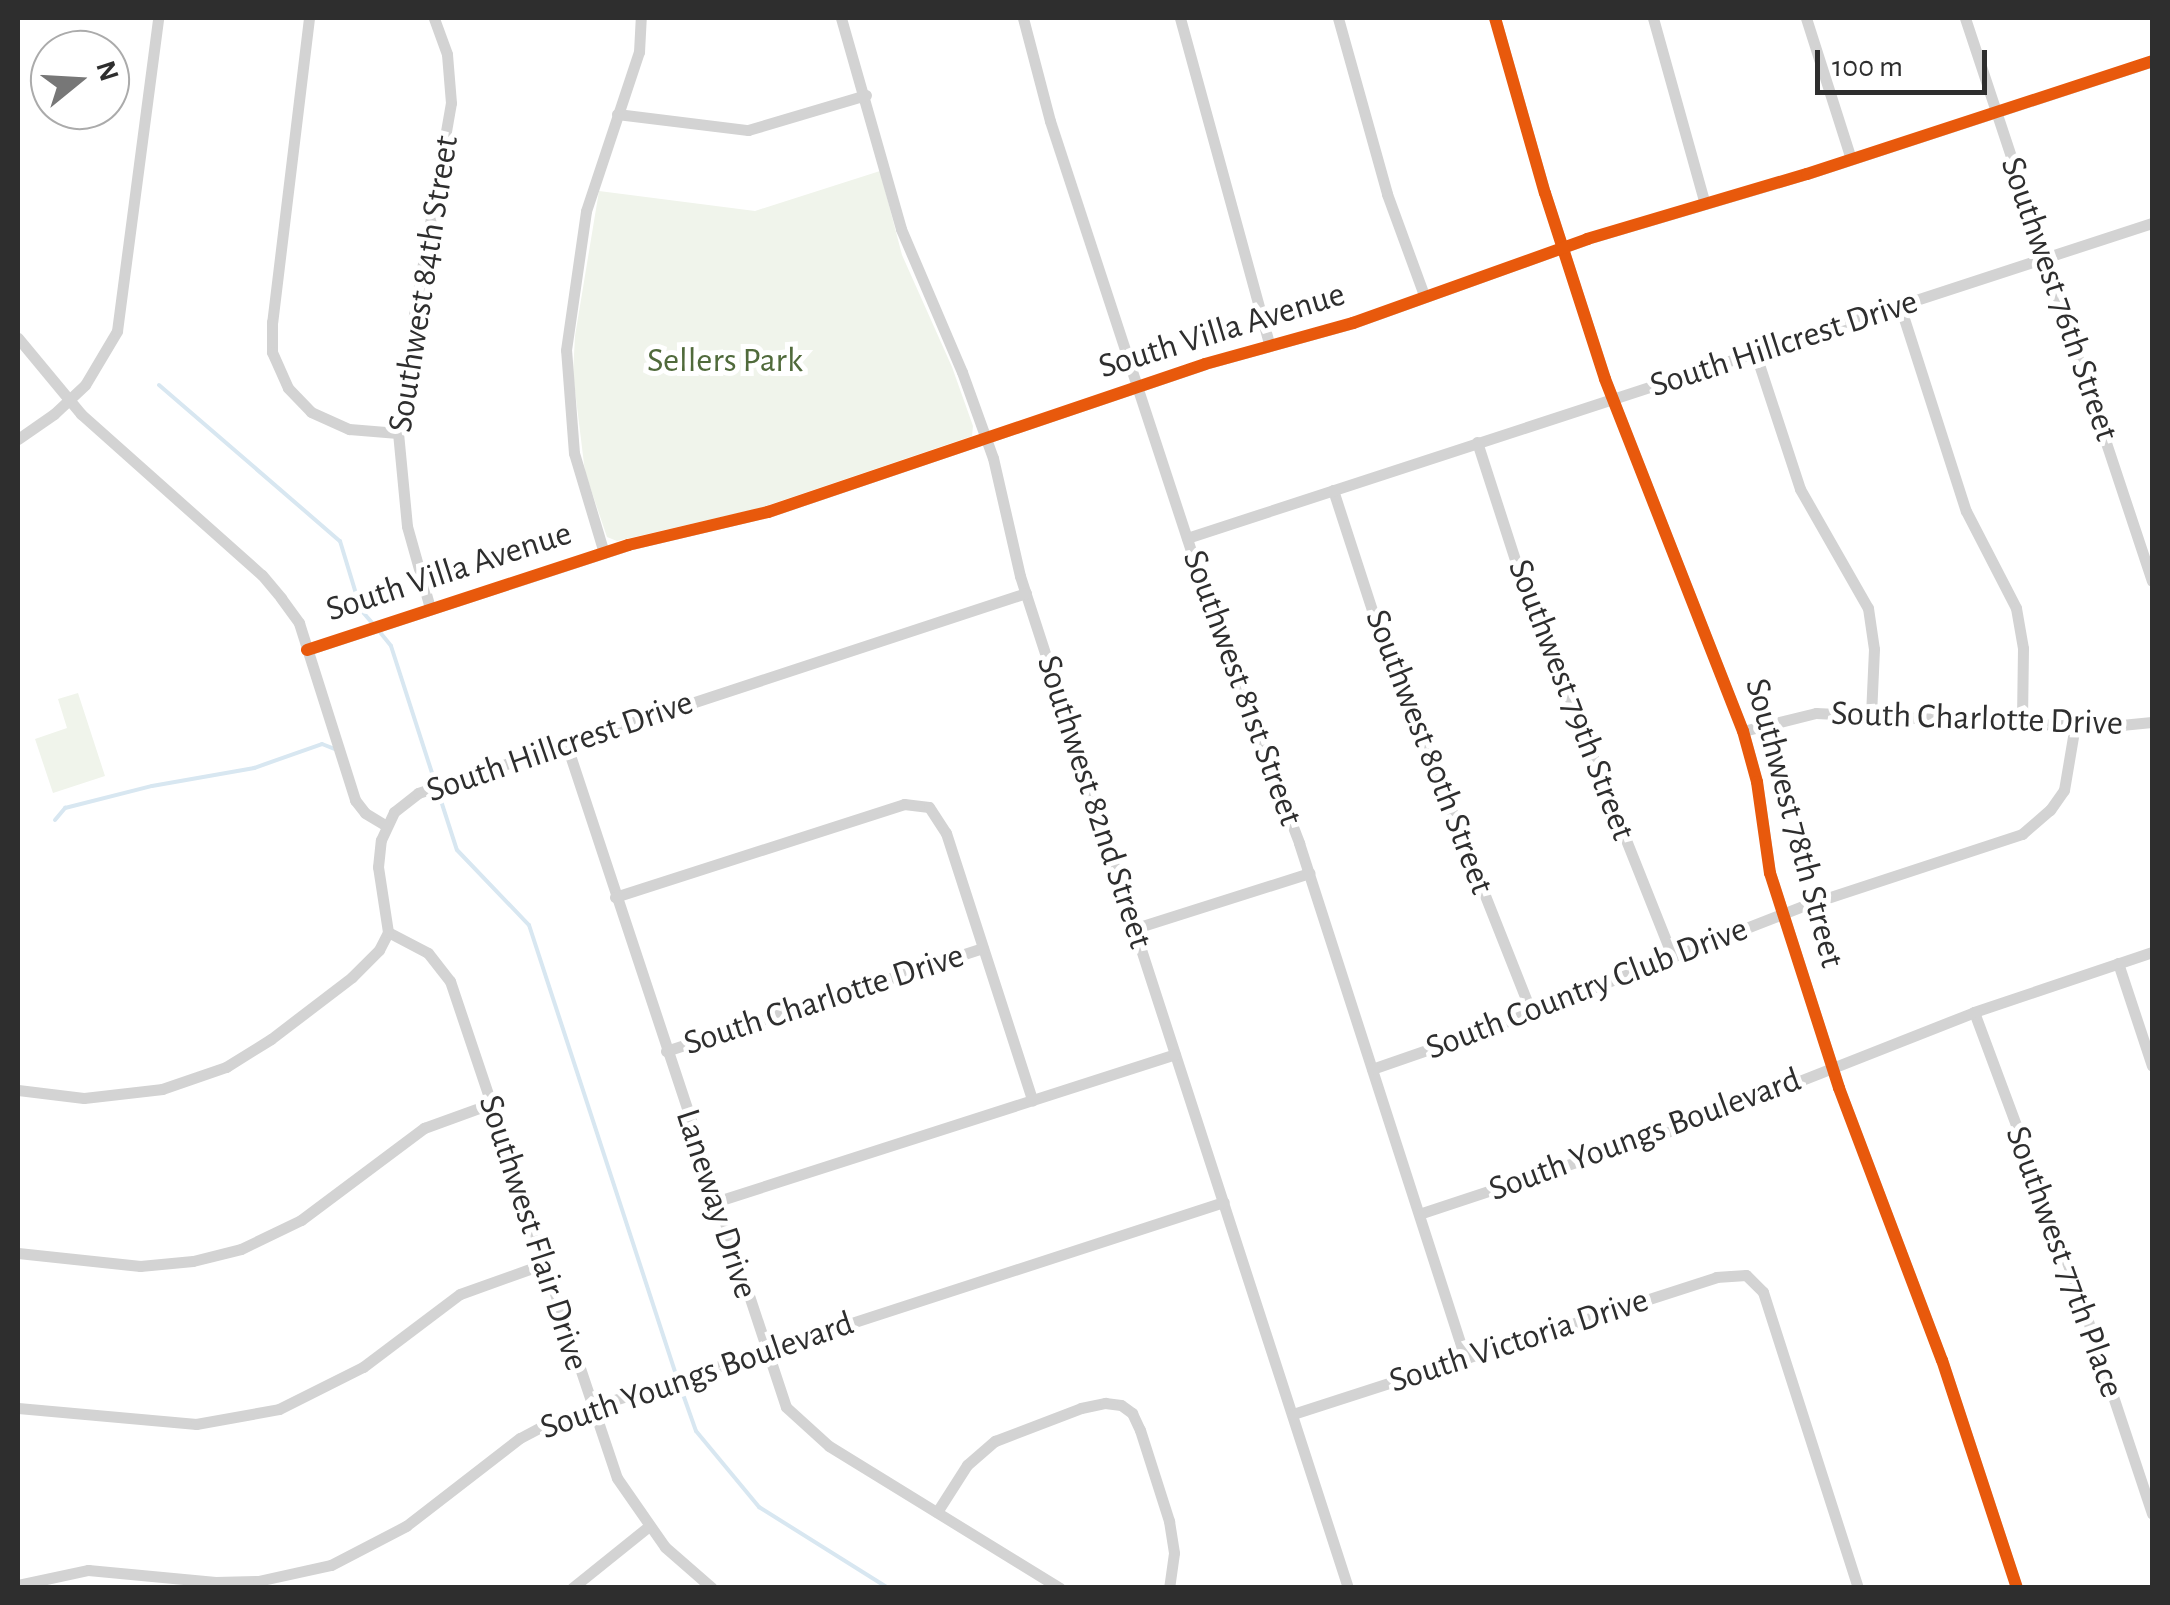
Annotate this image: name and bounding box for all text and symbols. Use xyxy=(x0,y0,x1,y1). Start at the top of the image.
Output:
north arrow xyxy=(30,30,130,130)
scale bar xyxy=(1820,30,1992,92)
text: 100 m xyxy=(1832,52,1903,82)
text: N xyxy=(90,58,123,85)
street label: Southwest 84th Street xyxy=(380,133,468,435)
street label: Southwest 76th Street xyxy=(1991,152,2127,446)
street label: South Villa Avenue xyxy=(1094,274,1350,388)
street label: South Hillcrest Drive xyxy=(1645,281,1923,407)
park label: Sellers Park xyxy=(647,340,803,382)
street label: South Villa Avenue xyxy=(321,513,577,631)
street label: Southwest 81st Street xyxy=(1173,545,1311,831)
street label: Southwest 79th Street xyxy=(1498,554,1644,846)
street label: Southwest 80th Street xyxy=(1355,604,1503,900)
street label: Southwest 82nd Street xyxy=(1027,650,1161,954)
street label: Southwest 78th Street xyxy=(1735,674,1853,972)
street label: South Hillcrest Drive xyxy=(421,682,699,812)
street label: South Charlotte Drive xyxy=(1830,693,2124,745)
street label: South Country Club Drive xyxy=(1420,908,1754,1070)
street label: South Charlotte Drive xyxy=(679,935,969,1065)
street label: South Youngs Boulevard xyxy=(1483,1059,1807,1211)
street label: Southwest Flair Drive xyxy=(469,1090,597,1376)
street label: Laneway Drive xyxy=(666,1104,766,1304)
street label: Southwest 77th Place xyxy=(1995,1121,2133,1403)
street label: South Victoria Drive xyxy=(1384,1279,1654,1403)
street label: South Youngs Boulevard xyxy=(535,1303,859,1449)

